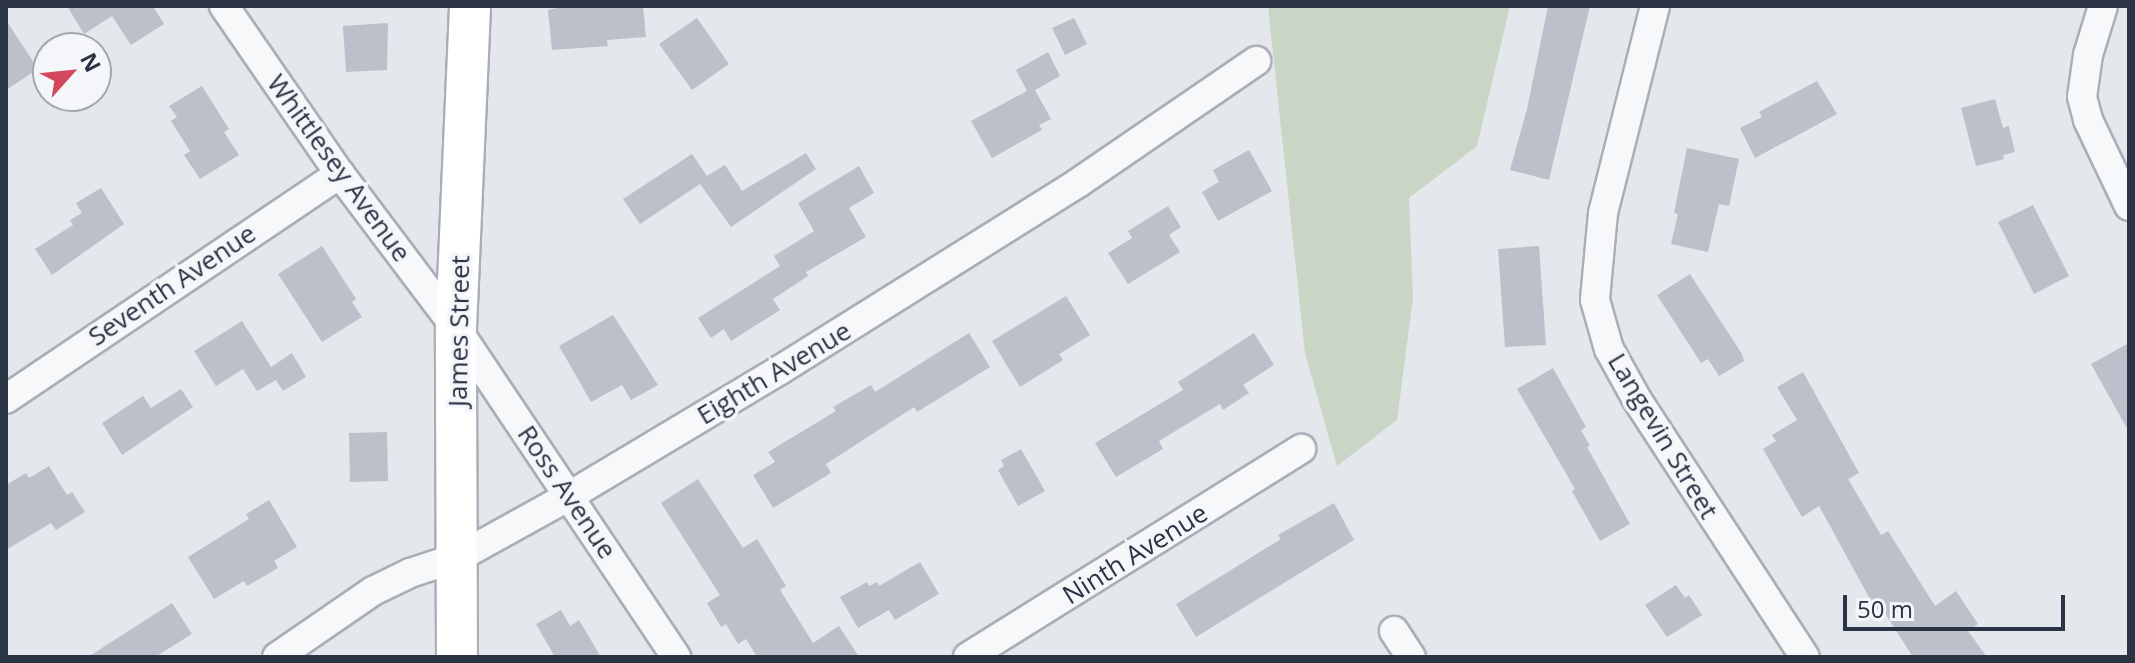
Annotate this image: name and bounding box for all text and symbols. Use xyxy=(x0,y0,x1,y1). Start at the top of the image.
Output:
north arrow xyxy=(32,32,112,112)
text: N xyxy=(74,47,109,77)
street label: Whittlesey Avenue xyxy=(261,68,417,268)
street label: Seventh Avenue xyxy=(82,218,262,352)
street label: James Street xyxy=(442,255,476,407)
street label: Eighth Avenue xyxy=(692,315,856,431)
street label: Langevin Street xyxy=(1601,348,1725,524)
street label: Ross Avenue xyxy=(511,420,623,564)
street label: Ninth Avenue xyxy=(1057,497,1213,611)
scale bar xyxy=(1847,579,2069,629)
text: 50 m xyxy=(1857,592,1913,625)

